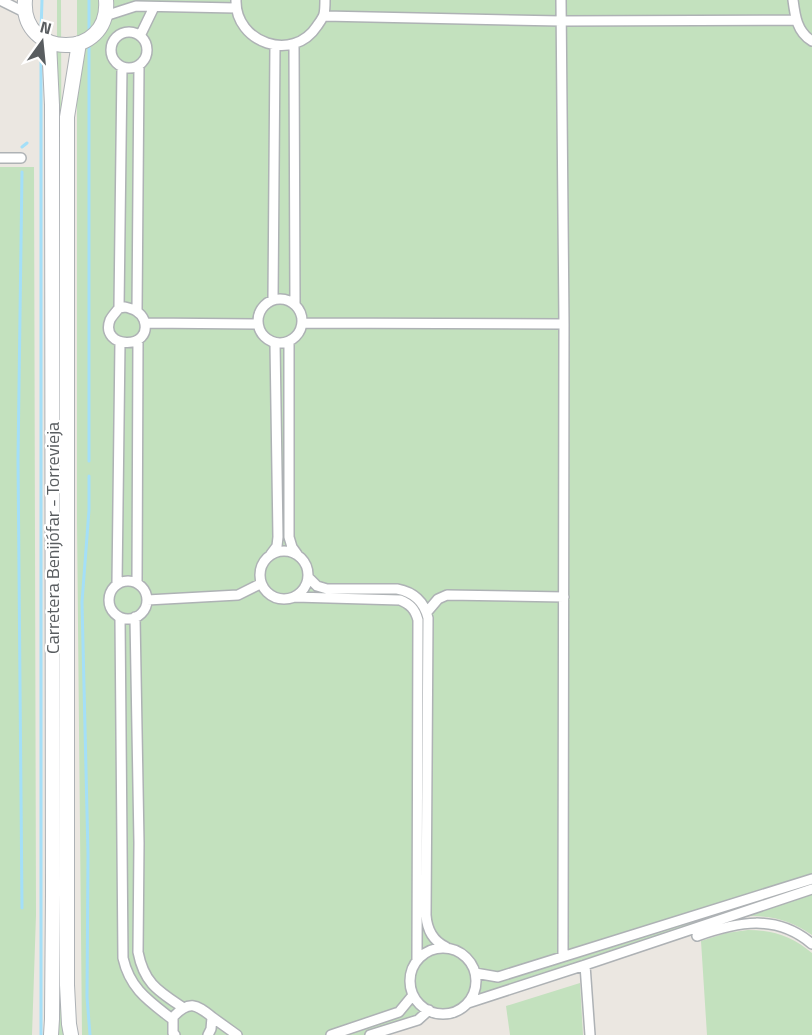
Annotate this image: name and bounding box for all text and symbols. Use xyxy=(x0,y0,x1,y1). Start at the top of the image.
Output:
north arrow xyxy=(12,12,72,72)
text: N xyxy=(37,14,54,41)
street label: Carretera Benijófar - Torrevieja xyxy=(39,422,66,654)

